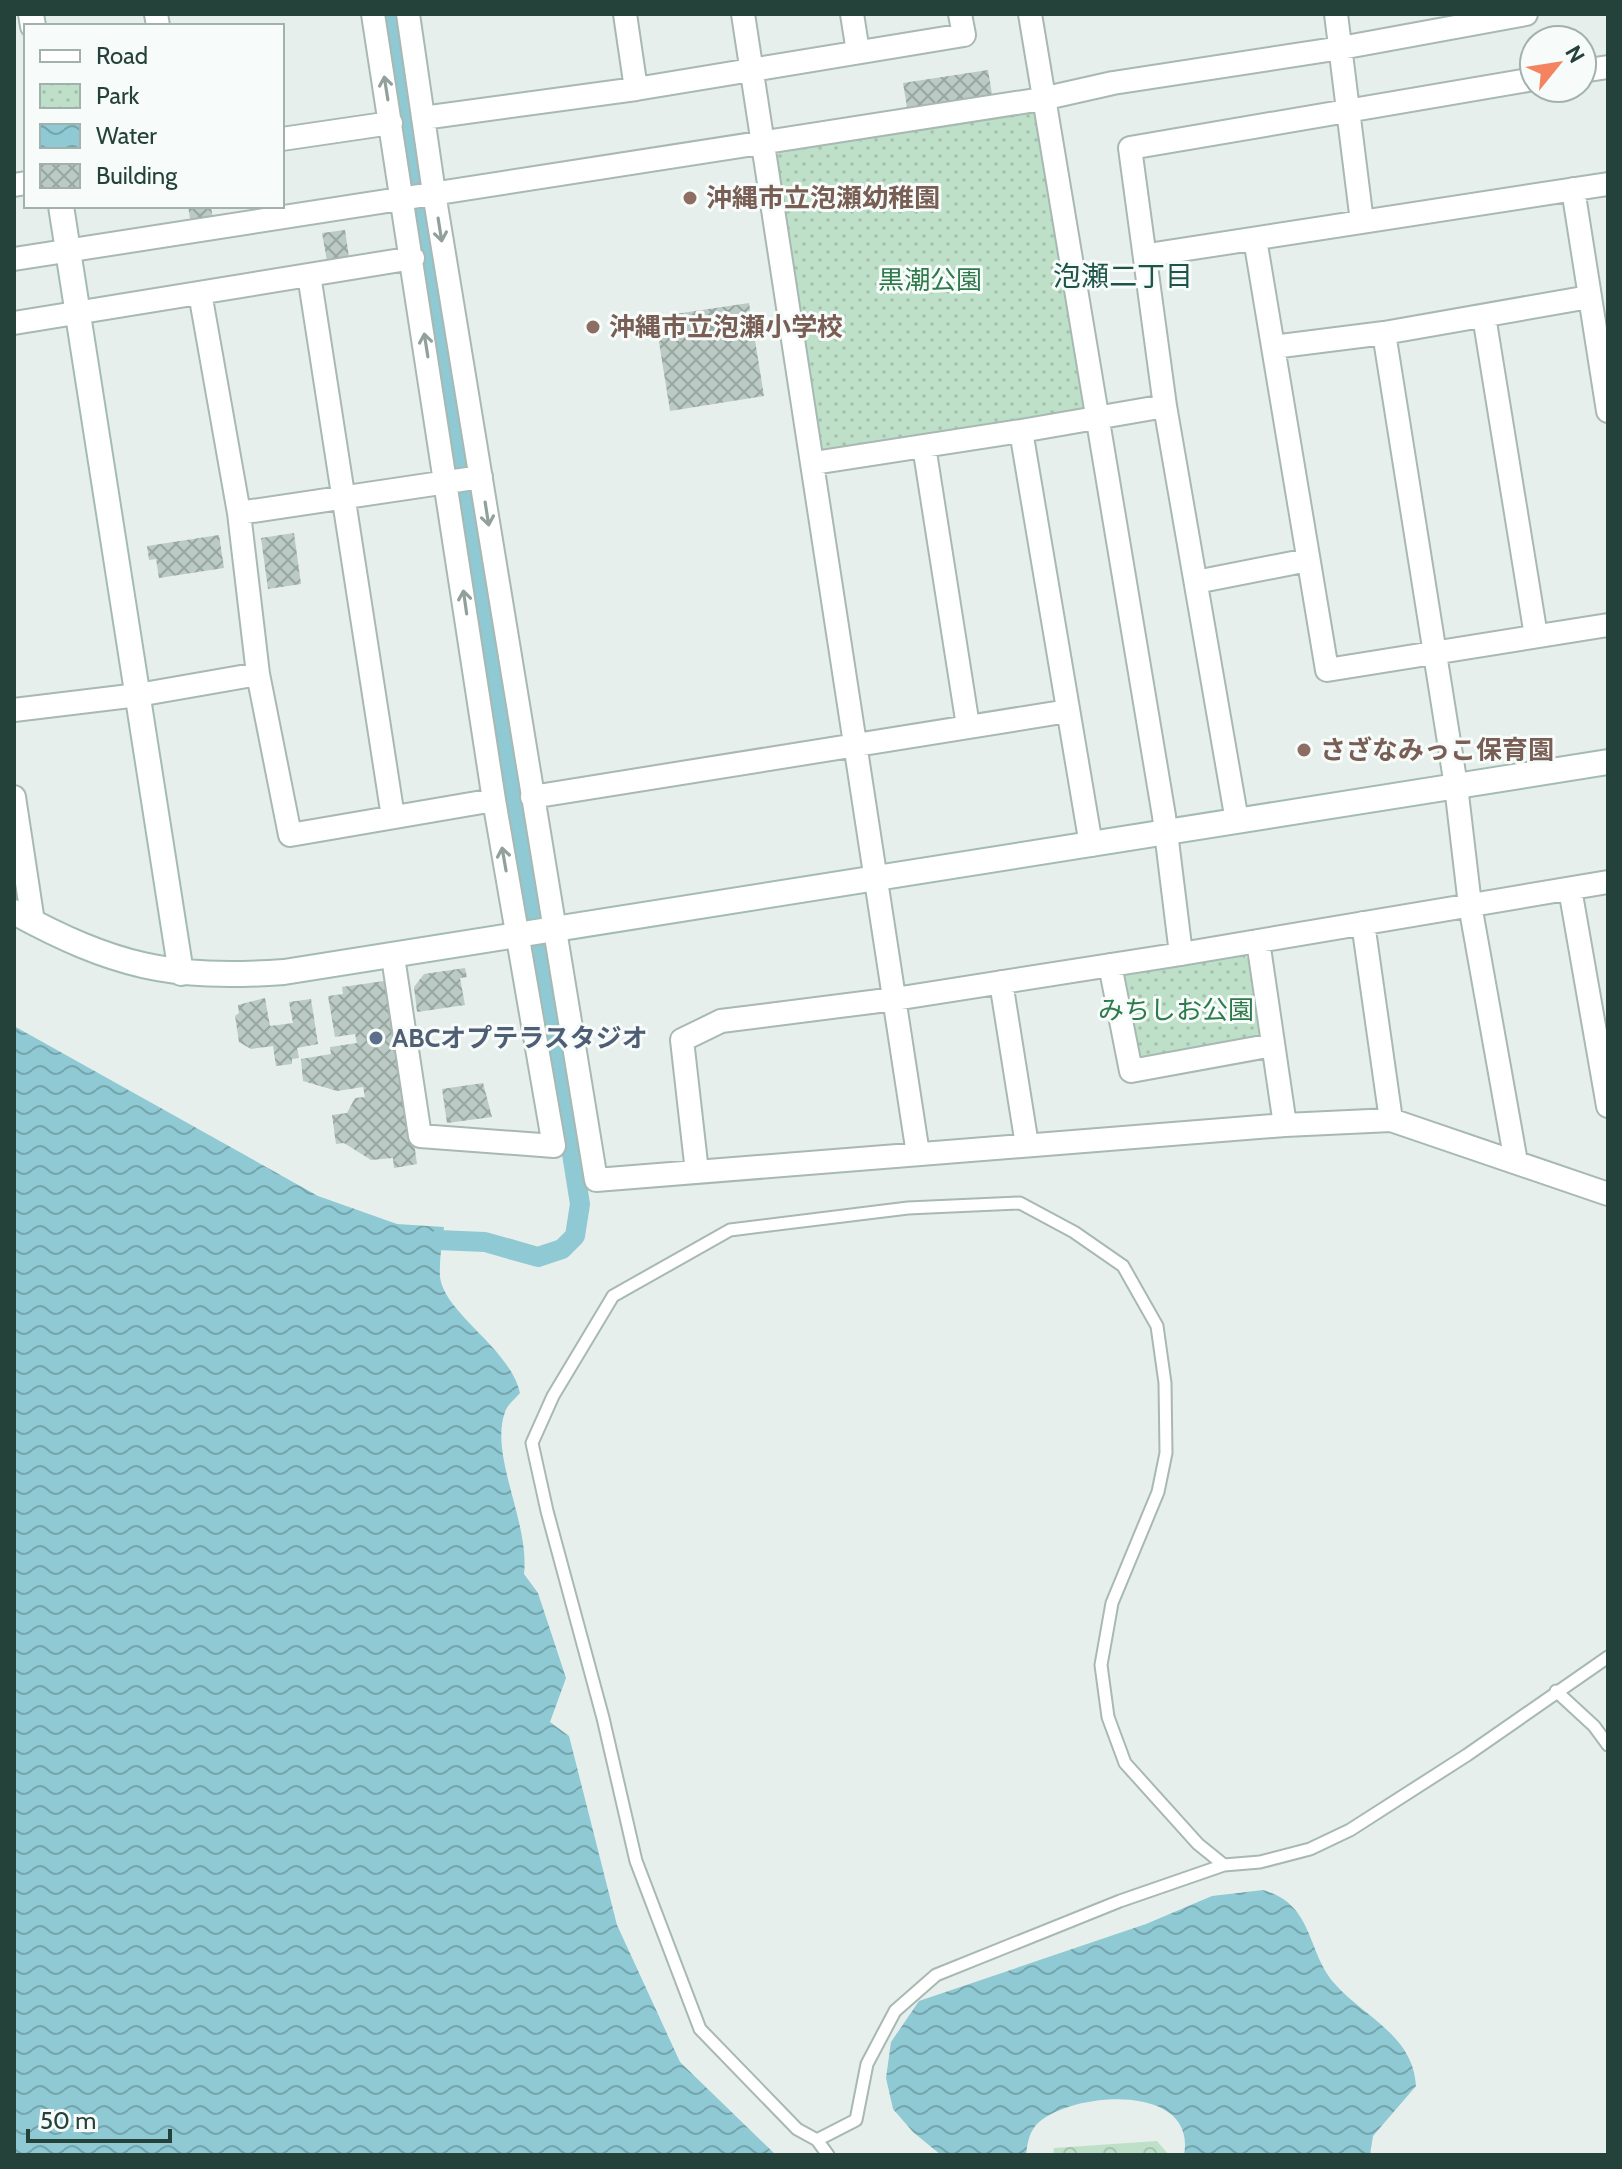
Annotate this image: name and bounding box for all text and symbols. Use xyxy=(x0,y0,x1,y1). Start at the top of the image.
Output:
legend xyxy=(24,24,284,208)
north arrow xyxy=(1518,24,1598,104)
text: Road xyxy=(96,41,148,70)
text: N xyxy=(1559,41,1590,68)
one-way arrow xyxy=(377,76,392,102)
text: Park xyxy=(96,81,139,110)
text: Water xyxy=(96,121,157,150)
text: Building xyxy=(96,161,178,190)
place label: 沖縄市立泡瀬幼稚園 xyxy=(706,182,940,214)
marker: 沖縄市立泡瀬幼稚園 xyxy=(681,189,699,207)
one-way arrow xyxy=(433,216,448,242)
district label: 泡瀬二丁目 xyxy=(1053,259,1193,293)
park label: 黒潮公園 xyxy=(878,264,982,296)
place label: 沖縄市立泡瀬小学校 xyxy=(609,311,843,343)
marker: 沖縄市立泡瀬小学校 xyxy=(584,318,602,336)
one-way arrow xyxy=(418,333,433,358)
one-way arrow xyxy=(480,501,495,526)
one-way arrow xyxy=(456,590,471,615)
place label: さざなみっこ保育園 xyxy=(1320,734,1554,766)
marker: さざなみっこ保育園 xyxy=(1295,741,1313,759)
one-way arrow xyxy=(496,847,511,872)
park label: みちしお公園 xyxy=(1098,994,1254,1026)
place label: ABCオプテラスタジオ xyxy=(392,1022,648,1054)
marker: ABCオプテラスタジオ xyxy=(367,1029,385,1047)
scale bar xyxy=(28,2093,170,2143)
text: 50 m xyxy=(40,2106,96,2135)

